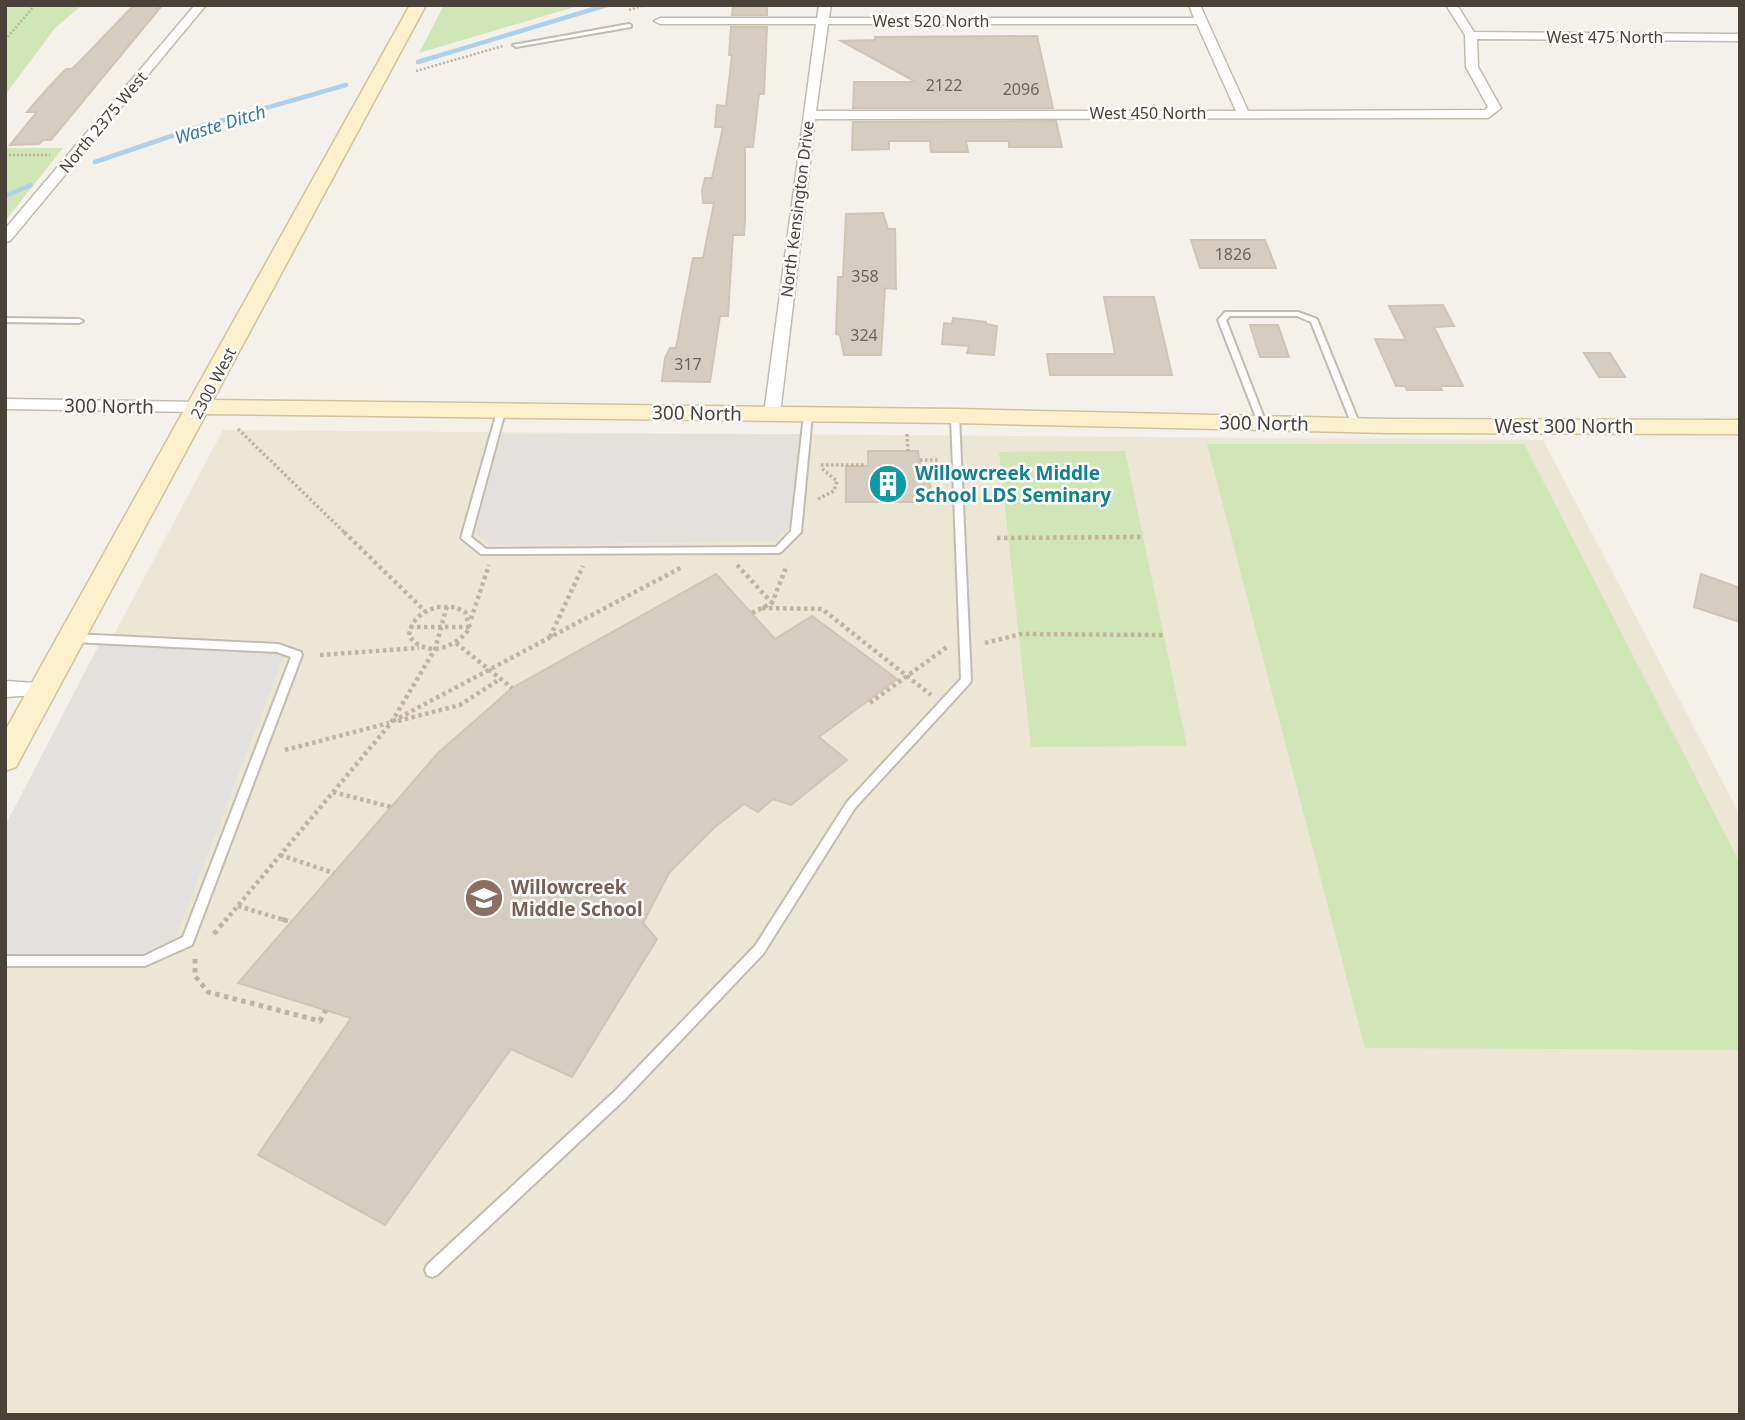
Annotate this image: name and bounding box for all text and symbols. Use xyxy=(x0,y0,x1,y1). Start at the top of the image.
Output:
street label: West 520 North xyxy=(873,10,989,32)
street label: West 475 North xyxy=(1547,26,1663,48)
street label: North 2375 West xyxy=(54,66,152,177)
house number: 2122 xyxy=(926,74,962,96)
house number: 2096 xyxy=(1003,78,1039,100)
water label: Waste Ditch xyxy=(172,99,268,149)
street label: West 450 North xyxy=(1090,102,1206,124)
street label: North Kensington Drive xyxy=(775,119,819,299)
house number: 1826 xyxy=(1215,243,1251,265)
house number: 358 xyxy=(851,265,879,287)
house number: 324 xyxy=(850,324,878,346)
street label: 2300 West xyxy=(185,343,241,423)
house number: 317 xyxy=(674,353,702,375)
street label: 300 North xyxy=(64,392,154,420)
street label: 300 North xyxy=(652,399,742,427)
street label: 300 North xyxy=(1219,409,1309,437)
street label: West 300 North xyxy=(1495,413,1633,439)
place label: Willowcreek Middle School LDS Seminary xyxy=(915,460,1111,508)
building icon: Willowcreek Middle School LDS Seminary xyxy=(867,463,909,505)
place label: Willowcreek Middle School xyxy=(511,874,643,922)
school or university icon: Willowcreek Middle School xyxy=(463,877,505,919)

